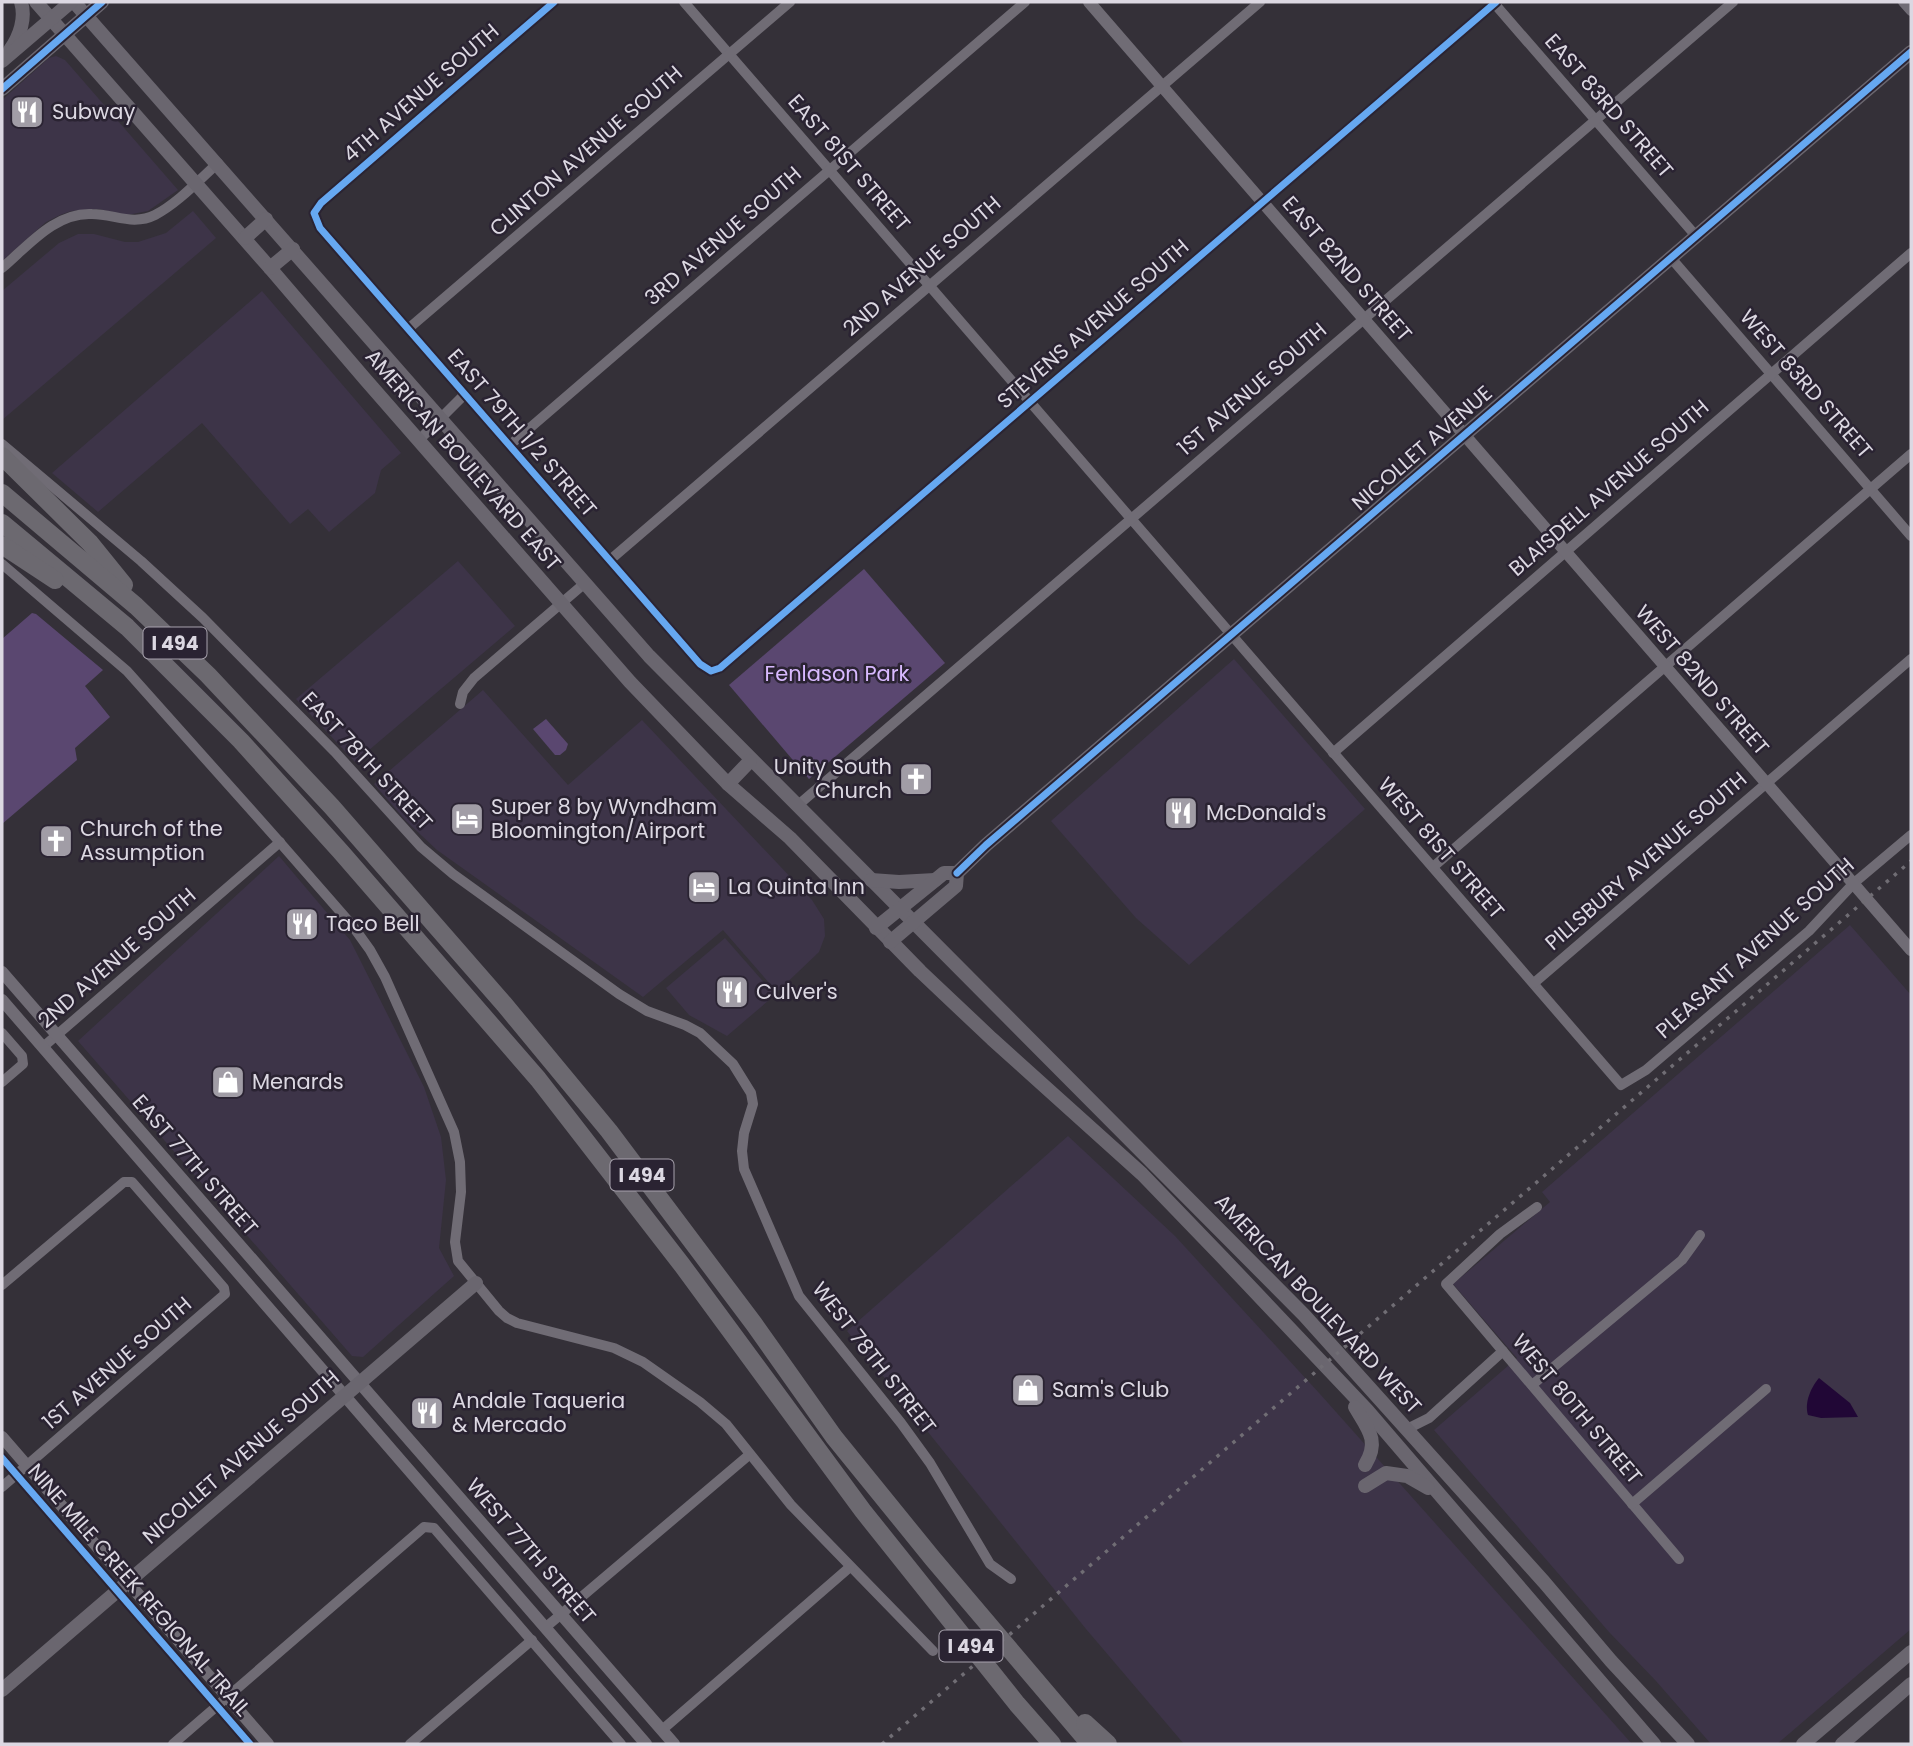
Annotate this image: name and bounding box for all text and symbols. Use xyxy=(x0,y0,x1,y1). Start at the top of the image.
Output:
street label: 4TH AVENUE SOUTH xyxy=(336,17,505,169)
street label: EAST 83RD STREET xyxy=(1539,27,1680,184)
street label: CLINTON AVENUE SOUTH xyxy=(483,59,688,243)
street label: EAST 81ST STREET xyxy=(782,88,917,237)
restaurant icon: Subway xyxy=(8,93,46,131)
place label: Subway xyxy=(52,97,135,126)
street label: 3RD AVENUE SOUTH xyxy=(638,159,807,312)
street label: 2ND AVENUE SOUTH xyxy=(836,189,1007,342)
street label: EAST 82ND STREET xyxy=(1276,190,1419,348)
street label: STEVENS AVENUE SOUTH xyxy=(991,232,1195,415)
street label: WEST 83RD STREET xyxy=(1734,303,1879,464)
street label: 1ST AVENUE SOUTH xyxy=(1171,316,1333,462)
street label: EAST 79TH 1/2 STREET xyxy=(441,342,604,523)
street label: AMERICAN BOULEVARD EAST xyxy=(359,343,568,577)
street label: NICOLLET AVENUE xyxy=(1345,378,1498,517)
street label: BLAISDELL AVENUE SOUTH xyxy=(1502,393,1715,583)
street label: WEST 82ND STREET xyxy=(1629,598,1776,761)
road number: I 494 xyxy=(144,628,206,658)
park label: Fenlason Park xyxy=(765,659,910,688)
street label: EAST 78TH STREET xyxy=(295,685,439,836)
place label: Unity South Church xyxy=(774,752,892,805)
church icon: Unity South Church xyxy=(897,760,935,798)
street label: PILLSBURY AVENUE SOUTH xyxy=(1538,765,1753,956)
street label: WEST 81ST STREET xyxy=(1372,771,1511,925)
place label: Super 8 by Wyndham Bloomington/Airport xyxy=(491,792,717,845)
restaurant icon: McDonald's xyxy=(1162,794,1200,832)
place label: McDonald's xyxy=(1206,798,1326,827)
hotel icon: Super 8 by Wyndham Bloomington/Airport xyxy=(448,800,486,838)
place label: Church of the Assumption xyxy=(80,814,223,867)
church icon: Church of the Assumption xyxy=(37,822,75,860)
street label: PLEASANT AVENUE SOUTH xyxy=(1649,851,1860,1045)
hotel icon: La Quinta Inn xyxy=(685,868,723,906)
place label: La Quinta Inn xyxy=(728,872,865,901)
street label: 2ND AVENUE SOUTH xyxy=(31,881,202,1034)
restaurant icon: Taco Bell xyxy=(283,905,321,943)
place label: Taco Bell xyxy=(326,909,420,938)
restaurant icon: Culver's xyxy=(713,973,751,1011)
place label: Culver's xyxy=(756,977,838,1006)
shop icon: Menards xyxy=(209,1063,247,1101)
place label: Menards xyxy=(252,1067,344,1096)
street label: EAST 77TH STREET xyxy=(126,1088,265,1241)
road number: I 494 xyxy=(610,1160,674,1190)
street label: AMERICAN BOULEVARD WEST xyxy=(1208,1187,1428,1420)
street label: WEST 78TH STREET xyxy=(806,1275,943,1440)
street label: 1ST AVENUE SOUTH xyxy=(36,1290,198,1436)
street label: WEST 80TH STREET xyxy=(1506,1327,1649,1490)
street label: NICOLLET AVENUE SOUTH xyxy=(136,1363,345,1550)
shop icon: Sam's Club xyxy=(1009,1371,1047,1409)
place label: Sam's Club xyxy=(1052,1375,1169,1404)
place label: Andale Taqueria & Mercado xyxy=(452,1386,625,1439)
restaurant icon: Andale Taqueria & Mercado xyxy=(408,1394,446,1432)
street label: NINE MILE CREEK REGIONAL TRAIL xyxy=(21,1457,257,1722)
street label: WEST 77TH STREET xyxy=(460,1472,603,1630)
road number: I 494 xyxy=(940,1630,1002,1662)

